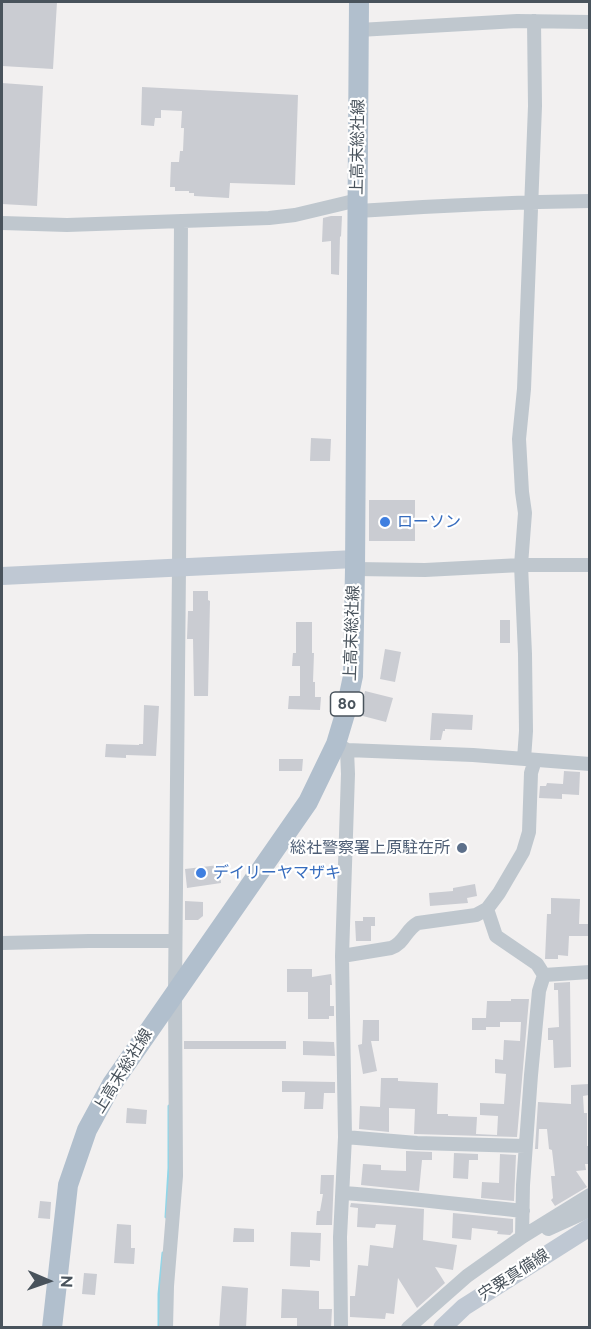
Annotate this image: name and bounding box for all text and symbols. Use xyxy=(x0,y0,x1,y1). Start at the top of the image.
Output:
street label: 上高末総社線 xyxy=(348,99,368,195)
place label: ローソン xyxy=(397,512,461,532)
marker: ローソン xyxy=(378,515,392,529)
street label: 上高末総社線 xyxy=(341,585,363,681)
road number: 80 xyxy=(330,692,364,716)
place label: 総社警察署上原駐在所 xyxy=(290,838,450,858)
marker: 総社警察署上原駐在所 xyxy=(455,841,469,855)
place label: デイリーヤマザキ xyxy=(213,863,341,883)
marker: デイリーヤマザキ xyxy=(194,866,208,880)
street label: 上高末総社線 xyxy=(89,1025,157,1117)
street label: 宍粟真備線 xyxy=(475,1245,553,1305)
north arrow xyxy=(18,1251,78,1311)
text: N xyxy=(57,1275,76,1288)

